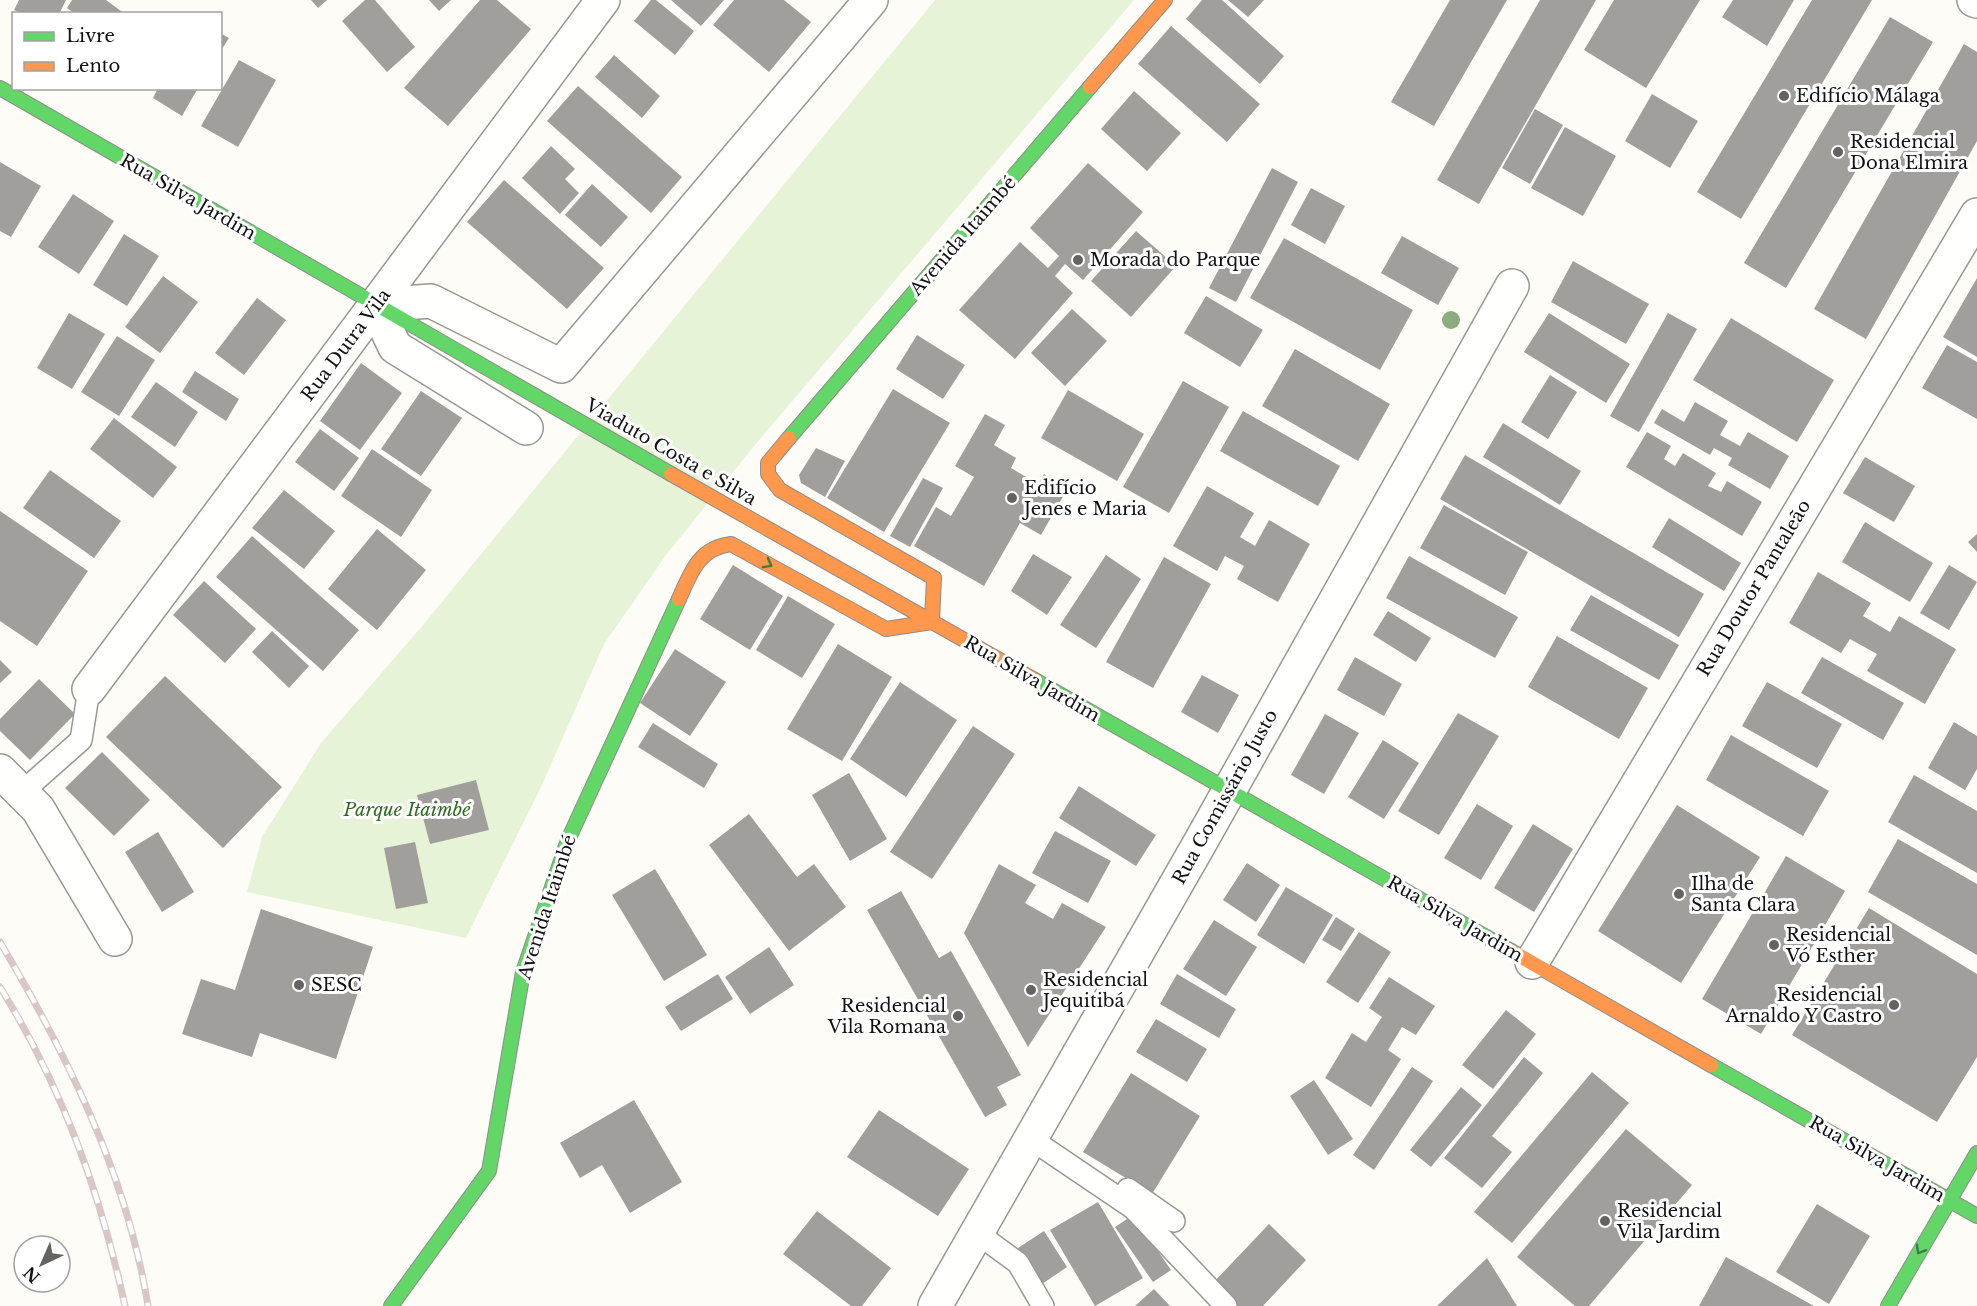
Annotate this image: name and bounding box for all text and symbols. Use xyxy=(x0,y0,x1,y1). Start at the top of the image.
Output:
legend xyxy=(12,12,222,90)
text: Livre xyxy=(66,25,115,47)
text: Lento xyxy=(66,55,120,77)
place label: Edifício Málaga xyxy=(1796,85,1940,107)
marker: Edifício Málaga xyxy=(1777,89,1791,103)
place label: Residencial Dona Elmira xyxy=(1850,131,1968,174)
marker: Residencial Dona Elmira xyxy=(1831,145,1845,159)
street label: Rua Silva Jardim xyxy=(116,149,260,245)
street label: Avenida Itaimbé xyxy=(905,172,1021,301)
place label: Morada do Parque xyxy=(1090,249,1260,271)
marker: Morada do Parque xyxy=(1071,253,1085,267)
street label: Rua Dutra Vila xyxy=(297,285,395,405)
street label: Viaduto Costa e Silva xyxy=(581,394,760,510)
place label: Edifício Jenes e Maria xyxy=(1022,477,1147,520)
marker: Edifício Jenes e Maria xyxy=(1005,491,1019,505)
street label: Rua Doutor Pantaleão xyxy=(1693,496,1815,680)
one-way arrow xyxy=(762,557,772,568)
street label: Rua Silva Jardim xyxy=(960,631,1104,727)
street label: Rua Comissário Justo xyxy=(1168,706,1282,888)
park label: Parque Itaimbé xyxy=(343,799,472,821)
street label: Avenida Itaimbé xyxy=(513,832,581,983)
street label: Rua Silva Jardim xyxy=(1383,871,1527,967)
place label: Ilha de Santa Clara xyxy=(1691,873,1796,916)
marker: Ilha de Santa Clara xyxy=(1672,887,1686,901)
place label: Residencial Vó Esther xyxy=(1785,924,1891,967)
marker: Residencial Vó Esther xyxy=(1767,938,1781,952)
place label: Residencial Jequitibá xyxy=(1041,969,1148,1012)
place label: SESC xyxy=(311,974,362,996)
marker: SESC xyxy=(292,978,306,992)
marker: Residencial Jequitibá xyxy=(1024,983,1038,997)
place label: Residencial Arnaldo Y Castro xyxy=(1725,984,1882,1027)
place label: Residencial Vila Romana xyxy=(827,995,946,1038)
marker: Residencial Arnaldo Y Castro xyxy=(1887,998,1901,1012)
marker: Residencial Vila Romana xyxy=(951,1009,965,1023)
street label: Rua Silva Jardim xyxy=(1805,1111,1949,1207)
place label: Residencial Vila Jardim xyxy=(1616,1200,1722,1243)
marker: Residencial Vila Jardim xyxy=(1598,1214,1612,1228)
north arrow xyxy=(12,1234,72,1294)
one-way arrow xyxy=(1916,1244,1927,1254)
text: N xyxy=(19,1262,44,1287)

